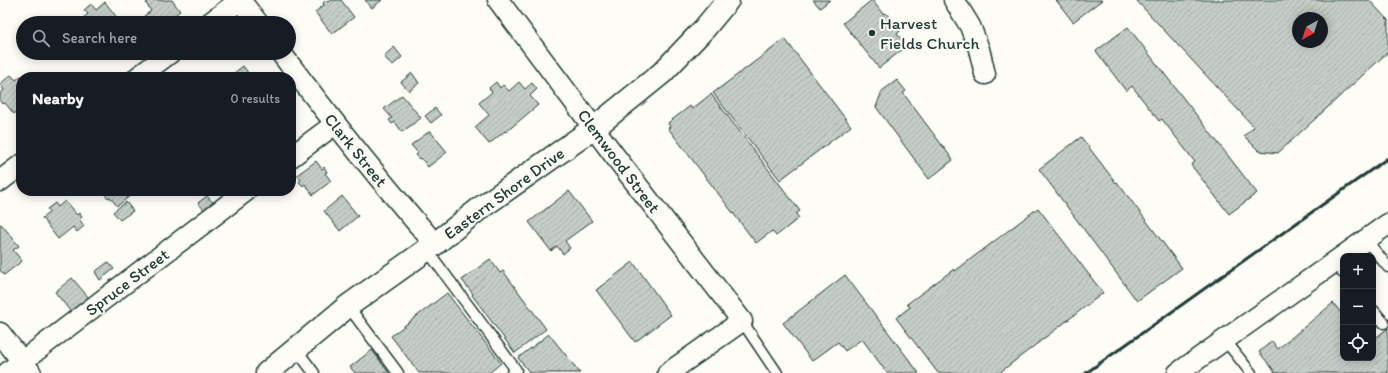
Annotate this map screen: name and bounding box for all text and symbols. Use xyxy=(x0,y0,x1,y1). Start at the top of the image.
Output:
north arrow xyxy=(1292,12,1328,48)
place label: Harvest Fields Church xyxy=(880,13,980,53)
search box xyxy=(16,16,296,60)
icon: search xyxy=(30,27,52,49)
marker: Harvest Fields Church xyxy=(867,28,877,38)
text: Search here xyxy=(62,29,137,47)
text: Nearby xyxy=(32,88,84,108)
text: 0 results xyxy=(230,91,280,106)
street label: Clemwood Street xyxy=(573,105,665,217)
street label: Clark Street xyxy=(320,109,392,191)
street label: Eastern Shore Drive xyxy=(440,143,568,243)
street label: Spruce Street xyxy=(81,244,173,320)
map controls xyxy=(1340,253,1376,361)
button: + xyxy=(1340,253,1376,289)
button: − xyxy=(1340,289,1376,325)
button: locate xyxy=(1340,325,1376,361)

